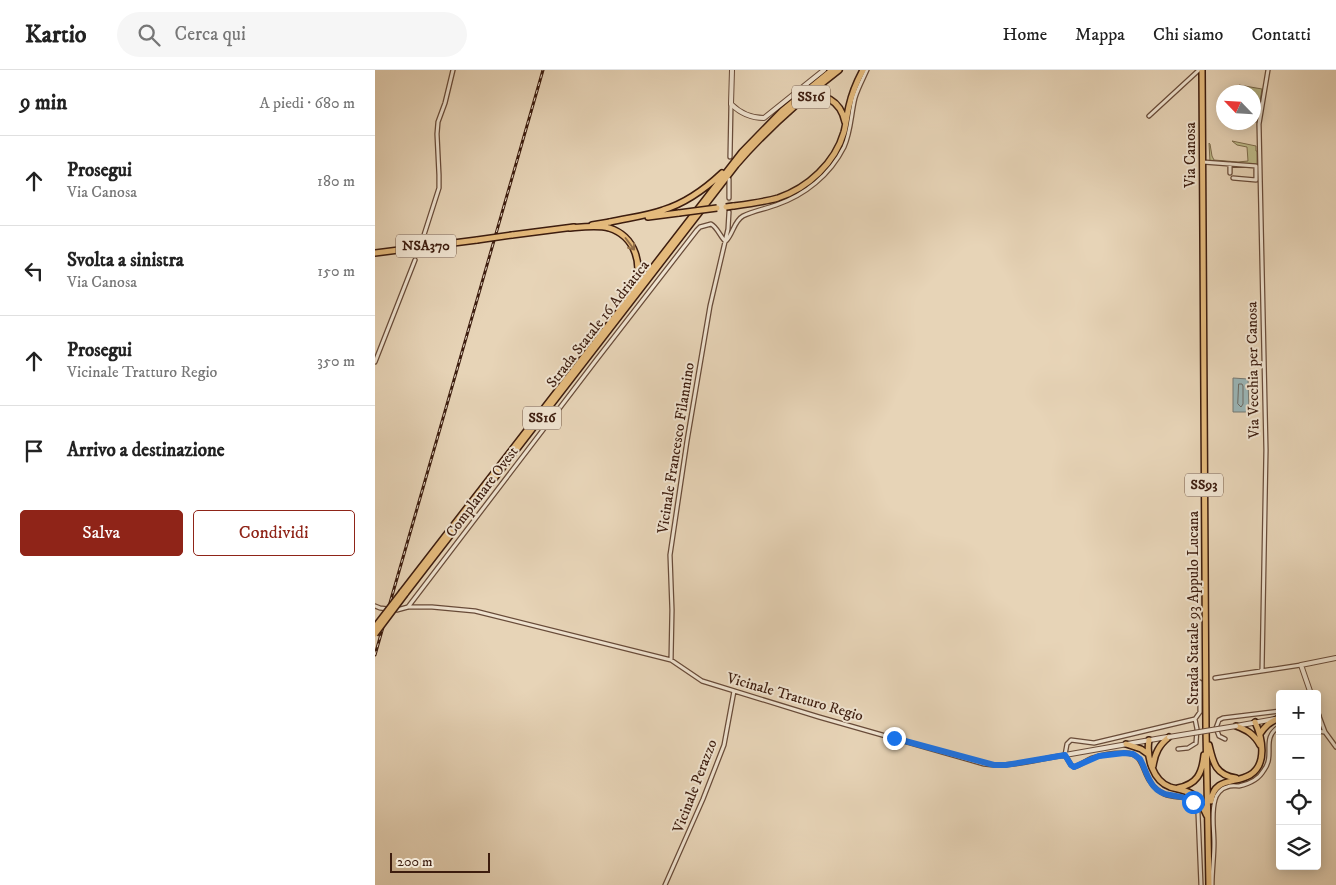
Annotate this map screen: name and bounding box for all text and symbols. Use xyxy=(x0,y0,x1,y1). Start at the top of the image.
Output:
search box xyxy=(117,12,467,57)
text: Kartio xyxy=(25,20,87,50)
icon: search xyxy=(135,21,163,49)
text: Cerca qui xyxy=(175,23,246,46)
text: Home xyxy=(1003,24,1047,46)
text: Mappa xyxy=(1075,24,1125,46)
text: Chi siamo xyxy=(1153,24,1223,46)
text: Contatti xyxy=(1251,24,1311,46)
north arrow xyxy=(1216,85,1261,130)
road number: SS16 xyxy=(792,86,830,108)
text: 9 min xyxy=(20,90,67,116)
text: A piedi · 680 m xyxy=(259,93,355,113)
street label: Via Canosa xyxy=(1181,122,1200,189)
text: Prosegui xyxy=(67,159,132,182)
icon: ahead xyxy=(20,167,48,195)
text: 180 m xyxy=(317,171,355,191)
text: Via Canosa xyxy=(67,182,137,202)
road number: NSA370 xyxy=(396,235,456,258)
one-way arrow xyxy=(624,237,635,250)
text: Svolta a sinistra xyxy=(67,249,184,272)
street label: Strada Statale 16 Adriatica xyxy=(542,256,654,392)
icon: left xyxy=(20,257,48,285)
text: 150 m xyxy=(317,261,355,281)
text: Via Canosa xyxy=(67,272,137,292)
street label: Via Vecchia per Canosa xyxy=(1242,301,1264,440)
text: Prosegui xyxy=(67,339,132,362)
icon: ahead xyxy=(20,347,48,375)
text: 350 m xyxy=(317,351,355,371)
street label: Vicinale Francesco Filannino xyxy=(653,361,699,536)
text: Vicinale Tratturo Regio xyxy=(67,362,217,382)
road number: SS16 xyxy=(523,406,561,429)
icon: arrive xyxy=(20,437,48,465)
text: Arrivo a destinazione xyxy=(67,439,225,462)
street label: Complanare Ovest xyxy=(442,442,523,541)
road number: SS93 xyxy=(1185,474,1223,496)
button: Salva xyxy=(20,510,183,556)
button: Condividi xyxy=(193,510,355,556)
street label: Strada Statale 93 Appulo Lucana xyxy=(1184,510,1203,705)
street label: Vicinale Tratturo Regio xyxy=(724,668,865,726)
map controls xyxy=(1276,690,1321,870)
button: + xyxy=(1276,690,1321,735)
route end xyxy=(883,727,906,750)
button: − xyxy=(1276,735,1321,780)
street label: Vicinale Perazzo xyxy=(668,737,722,836)
button: locate xyxy=(1276,780,1321,825)
route start xyxy=(1182,791,1205,814)
button: layers xyxy=(1276,825,1321,870)
scale bar xyxy=(390,850,490,873)
text: 200 m xyxy=(397,853,432,871)

